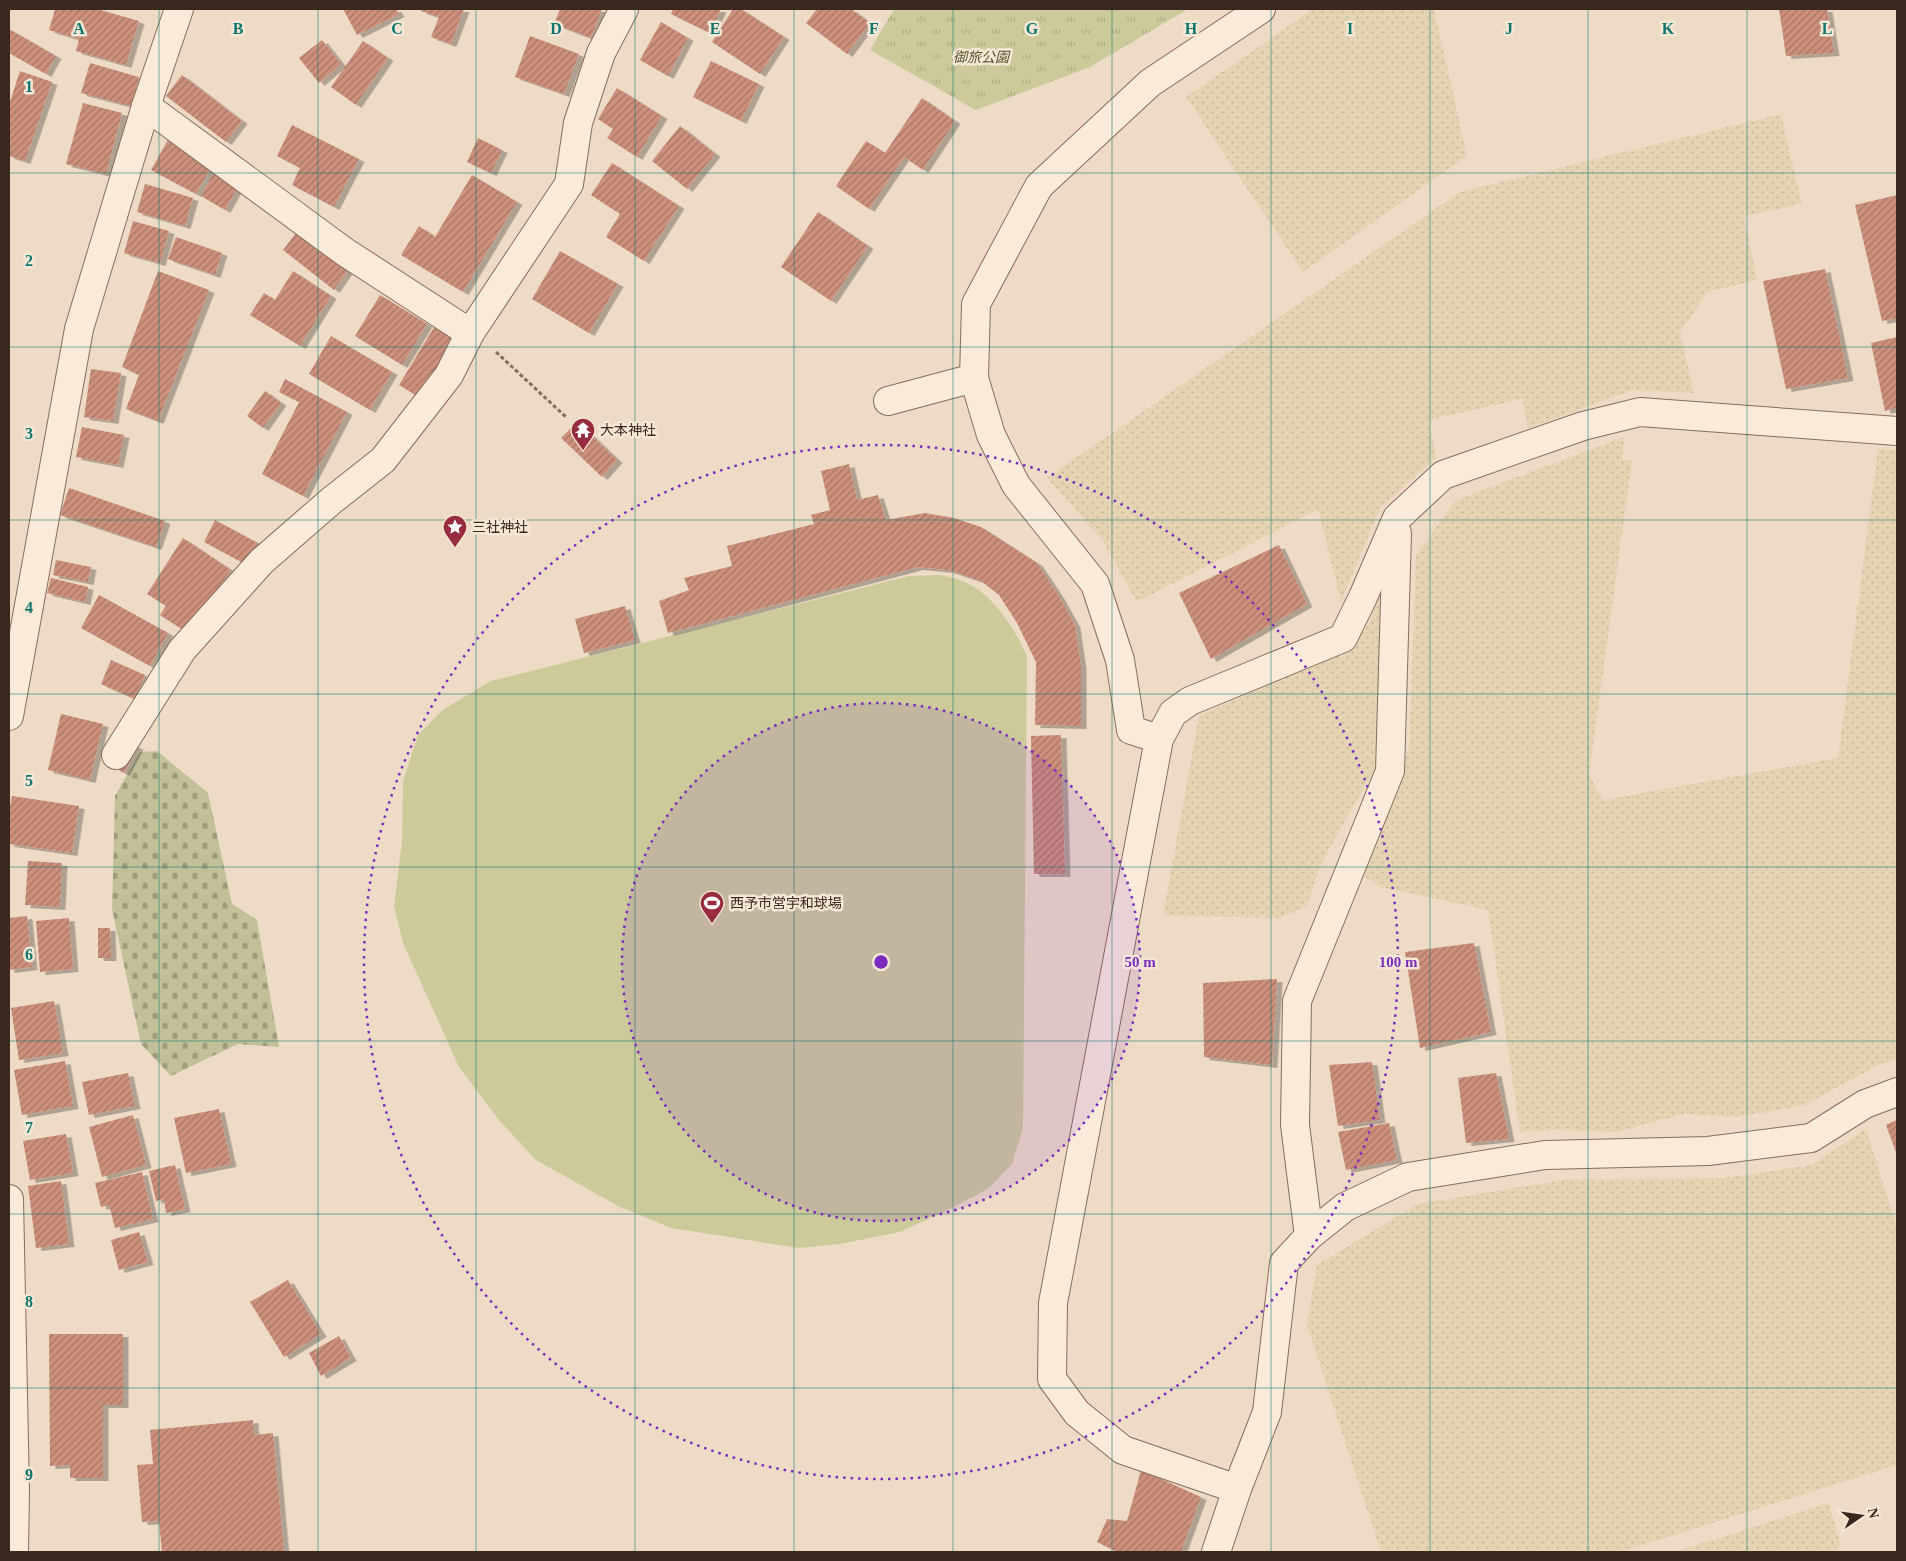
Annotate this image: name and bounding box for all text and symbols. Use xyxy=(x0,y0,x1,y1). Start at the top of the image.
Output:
text: A xyxy=(73,20,85,37)
text: B xyxy=(233,20,244,37)
text: C xyxy=(391,20,403,37)
text: D xyxy=(550,20,562,37)
text: E xyxy=(710,20,720,37)
text: F xyxy=(869,20,879,37)
text: G xyxy=(1026,20,1039,37)
text: H xyxy=(1185,20,1198,37)
text: I xyxy=(1347,20,1353,37)
text: J xyxy=(1505,20,1513,37)
text: K xyxy=(1662,20,1675,37)
text: L xyxy=(1822,20,1832,37)
park label: 御旅公園 xyxy=(953,50,1011,65)
text: 1 xyxy=(25,78,33,95)
text: 2 xyxy=(25,252,33,269)
temple icon: 大本神社 xyxy=(570,417,596,451)
place label: 大本神社 xyxy=(600,423,656,438)
text: 3 xyxy=(25,425,33,442)
place icon: 三社神社 xyxy=(442,514,468,548)
place label: 三社神社 xyxy=(472,520,528,535)
text: 4 xyxy=(25,599,33,616)
text: 5 xyxy=(25,772,33,789)
sports icon: 西予市営宇和球場 xyxy=(699,890,725,924)
place label: 西予市営宇和球場 xyxy=(730,896,842,911)
text: 6 xyxy=(25,946,33,963)
centre of rings xyxy=(872,953,890,971)
text: 50 m xyxy=(1124,954,1156,970)
text: 100 m xyxy=(1379,954,1418,970)
text: 7 xyxy=(25,1119,33,1136)
text: 8 xyxy=(25,1293,33,1310)
text: 9 xyxy=(25,1466,33,1483)
north arrow xyxy=(1836,1491,1886,1541)
text: N xyxy=(1865,1507,1882,1520)

